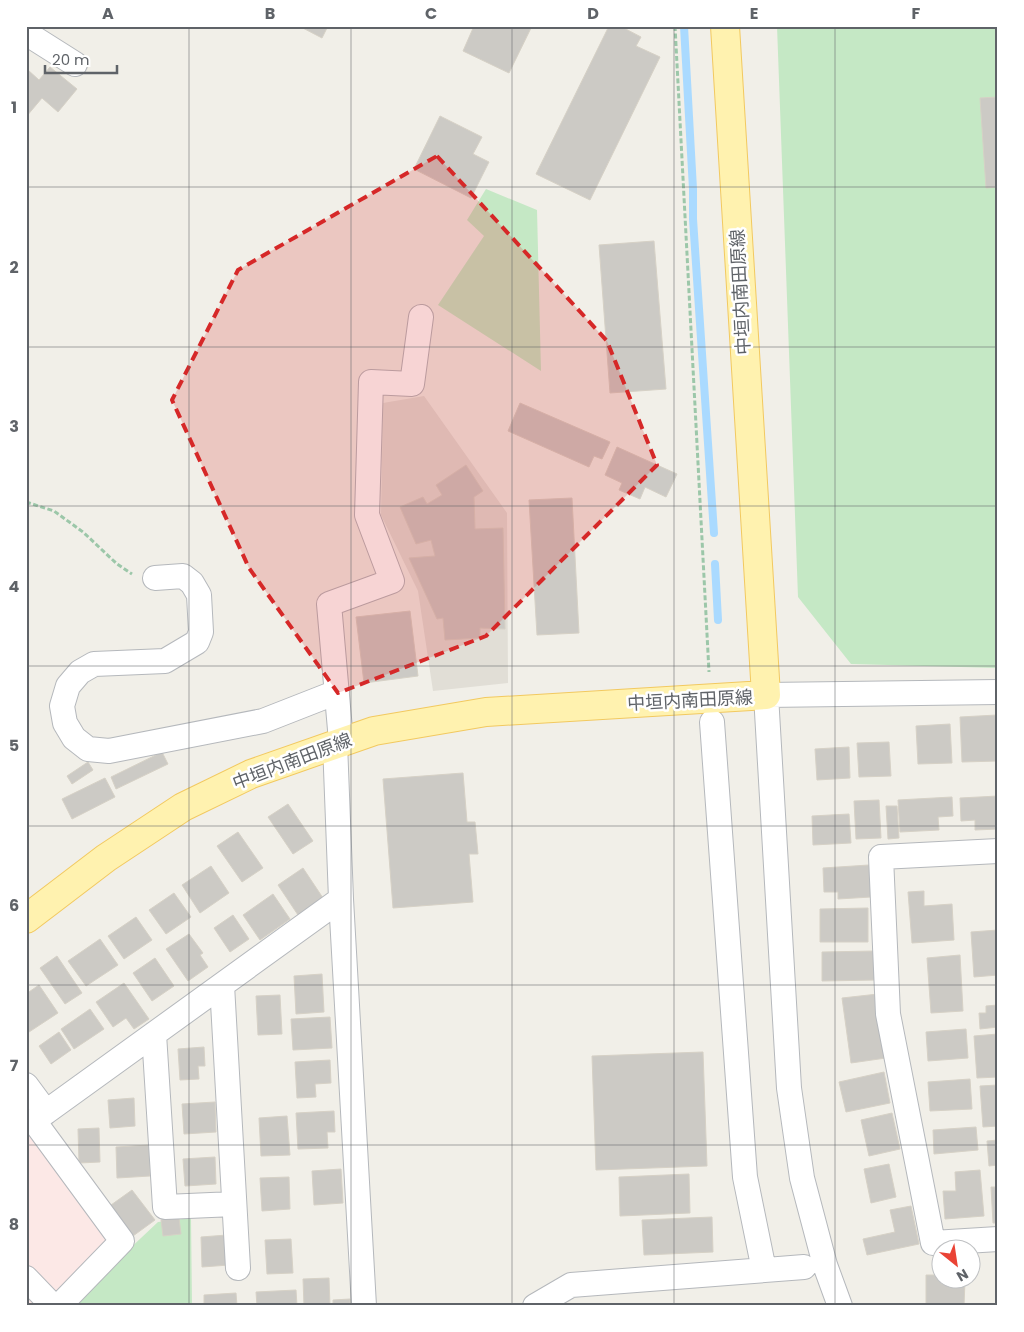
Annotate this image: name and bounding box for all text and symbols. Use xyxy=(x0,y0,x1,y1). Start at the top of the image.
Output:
text: A xyxy=(102,2,114,25)
text: B xyxy=(265,2,275,25)
text: C xyxy=(425,2,437,25)
text: D xyxy=(587,2,599,25)
text: E xyxy=(750,2,758,25)
text: F xyxy=(912,2,921,25)
scale bar xyxy=(45,42,118,74)
text: 20 m xyxy=(52,49,90,70)
text: 1 xyxy=(11,96,17,119)
street label: 中垣内南田原線 xyxy=(724,228,756,356)
text: 2 xyxy=(9,256,19,279)
text: 3 xyxy=(9,415,19,438)
text: 4 xyxy=(9,575,20,598)
street label: 中垣内南田原線 xyxy=(626,684,754,716)
street label: 中垣内南田原線 xyxy=(229,727,355,795)
text: 5 xyxy=(9,734,19,757)
text: 6 xyxy=(9,894,19,917)
text: 7 xyxy=(10,1054,19,1077)
text: 8 xyxy=(9,1213,19,1236)
north arrow xyxy=(932,1240,982,1290)
text: N xyxy=(953,1264,972,1287)

